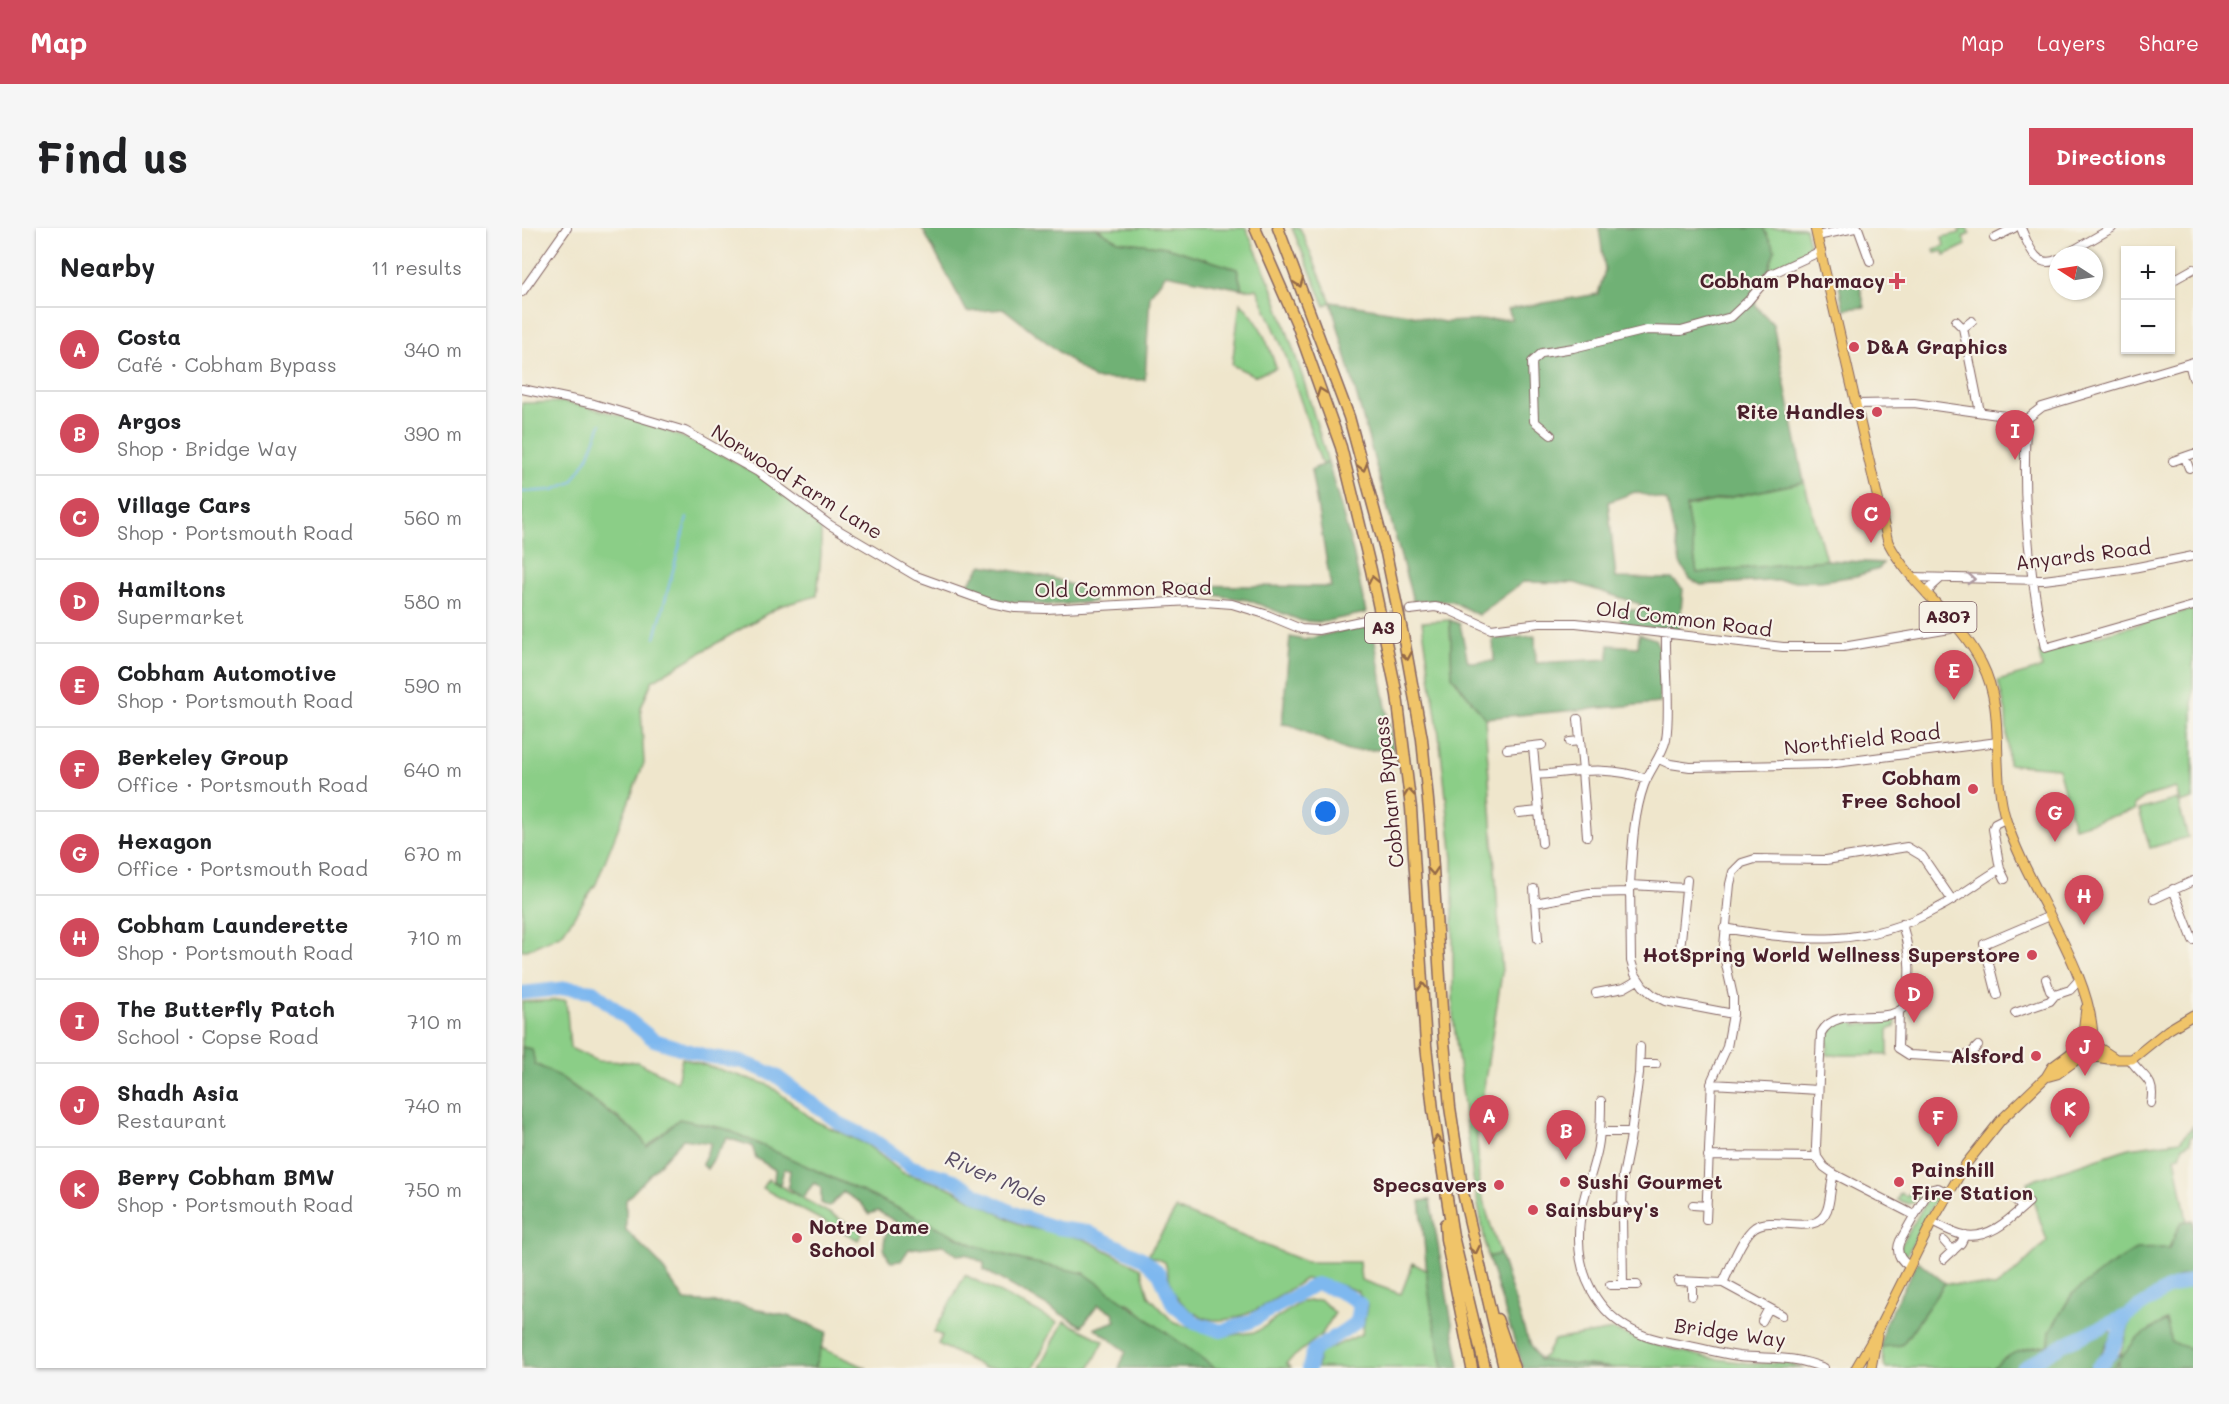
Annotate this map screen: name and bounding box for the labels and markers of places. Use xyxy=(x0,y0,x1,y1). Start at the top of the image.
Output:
place label: Cobham Pharmacy xyxy=(1699,267,1885,293)
marker: Cobham Pharmacy xyxy=(1890,274,1904,288)
place label: D&A Graphics xyxy=(1866,333,2008,359)
marker: D&A Graphics xyxy=(1847,340,1861,354)
place label: Rite Handles xyxy=(1736,398,1865,424)
marker: Rite Handles xyxy=(1870,405,1884,419)
pin: I xyxy=(1996,410,2034,460)
pin: C xyxy=(1852,494,1890,543)
pin: E xyxy=(1934,650,1974,700)
place label: Cobham Free School xyxy=(1841,764,1961,813)
marker: Cobham Free School xyxy=(1966,782,1980,796)
pin: G xyxy=(2036,792,2074,842)
pin: H xyxy=(2064,876,2104,925)
place label: HotSpring World Wellness Superstore xyxy=(1642,941,2020,967)
marker: HotSpring World Wellness Superstore xyxy=(2025,948,2039,962)
pin: D xyxy=(1894,974,1934,1023)
pin: J xyxy=(2066,1026,2104,1076)
place label: Alsford xyxy=(1951,1042,2024,1068)
marker: Alsford xyxy=(2029,1049,2043,1063)
pin: K xyxy=(2050,1088,2090,1138)
pin: A xyxy=(1470,1096,1508,1145)
pin: F xyxy=(1918,1098,1958,1147)
pin: B xyxy=(1546,1110,1586,1160)
place label: Painshill Fire Station xyxy=(1911,1156,2033,1205)
place label: Sushi Gourmet xyxy=(1577,1168,1723,1194)
place label: Specsavers xyxy=(1372,1171,1487,1197)
marker: Sushi Gourmet xyxy=(1558,1175,1572,1189)
marker: Painshill Fire Station xyxy=(1892,1175,1906,1189)
marker: Specsavers xyxy=(1492,1178,1506,1192)
place label: Sainsbury's xyxy=(1545,1196,1659,1222)
marker: Sainsbury's xyxy=(1526,1203,1540,1217)
place label: Notre Dame School xyxy=(809,1213,929,1262)
marker: Notre Dame School xyxy=(790,1231,804,1245)

